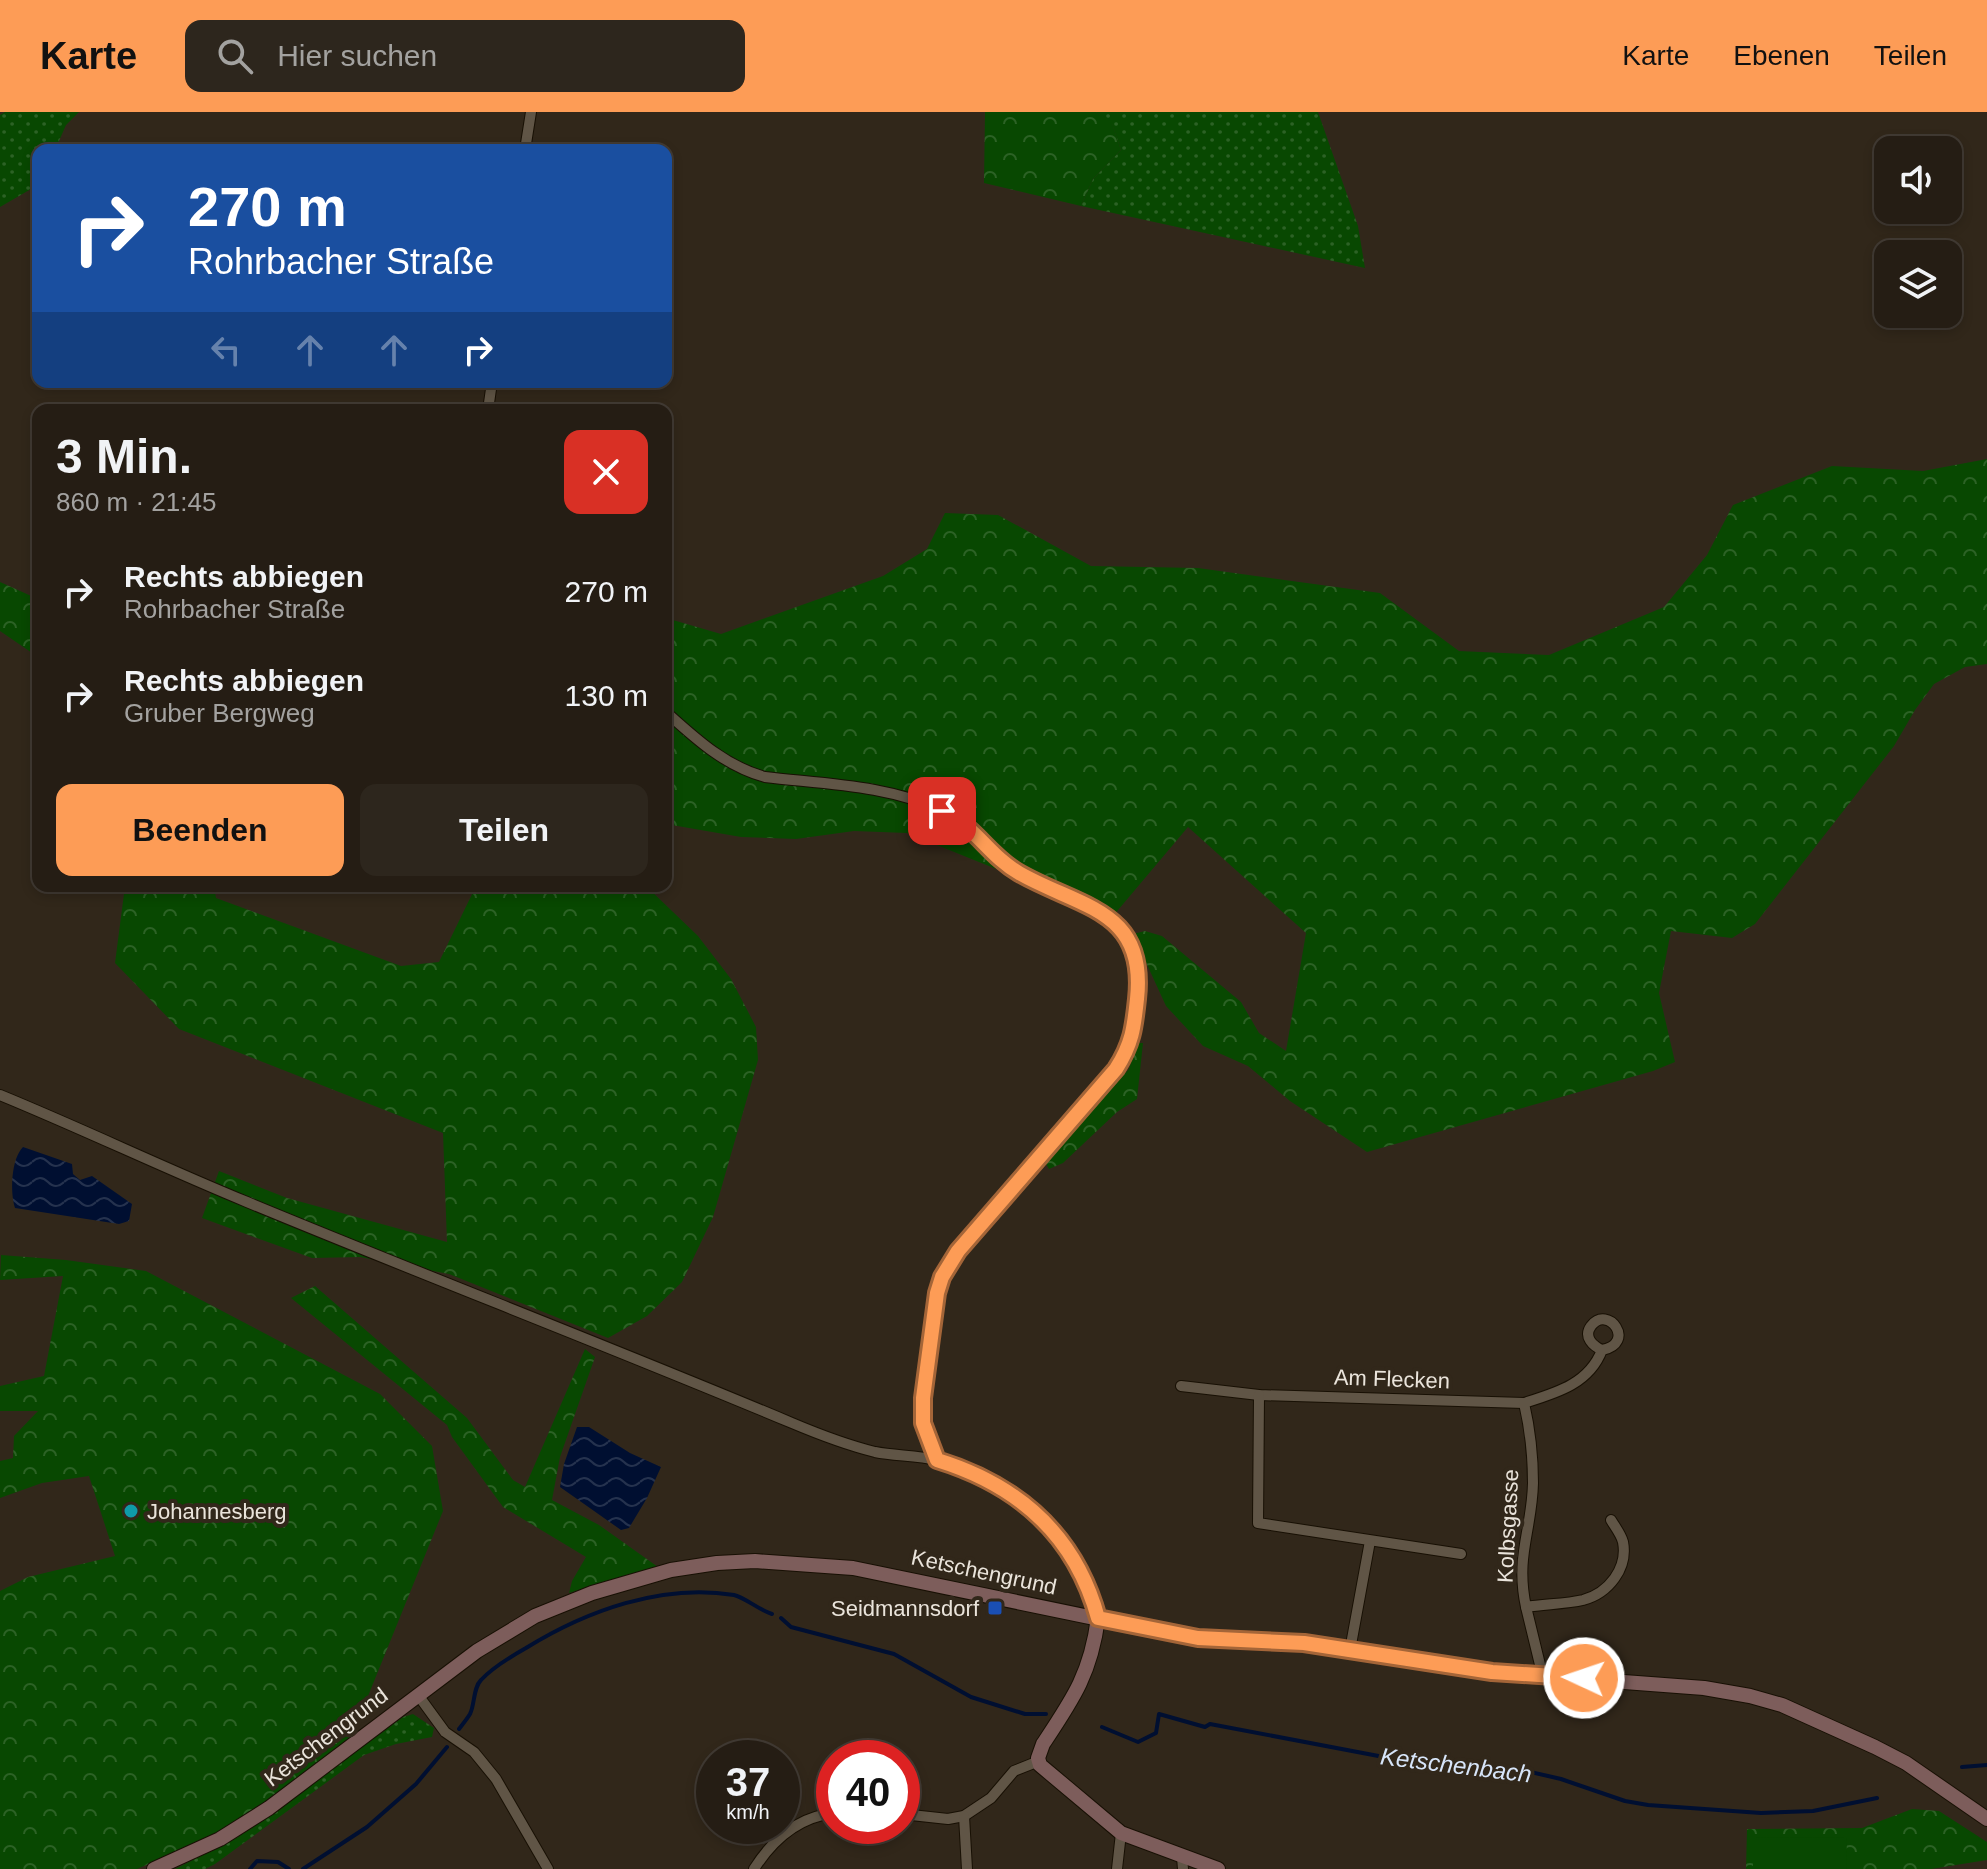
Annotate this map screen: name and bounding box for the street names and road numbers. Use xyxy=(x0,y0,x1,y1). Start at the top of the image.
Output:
street label: Am Flecken xyxy=(1334,1364,1450,1394)
street label: Kolbsgasse xyxy=(1493,1469,1523,1583)
street label: Ketschengrund xyxy=(909,1544,1059,1600)
street label: Ketschengrund xyxy=(259,1682,393,1792)

